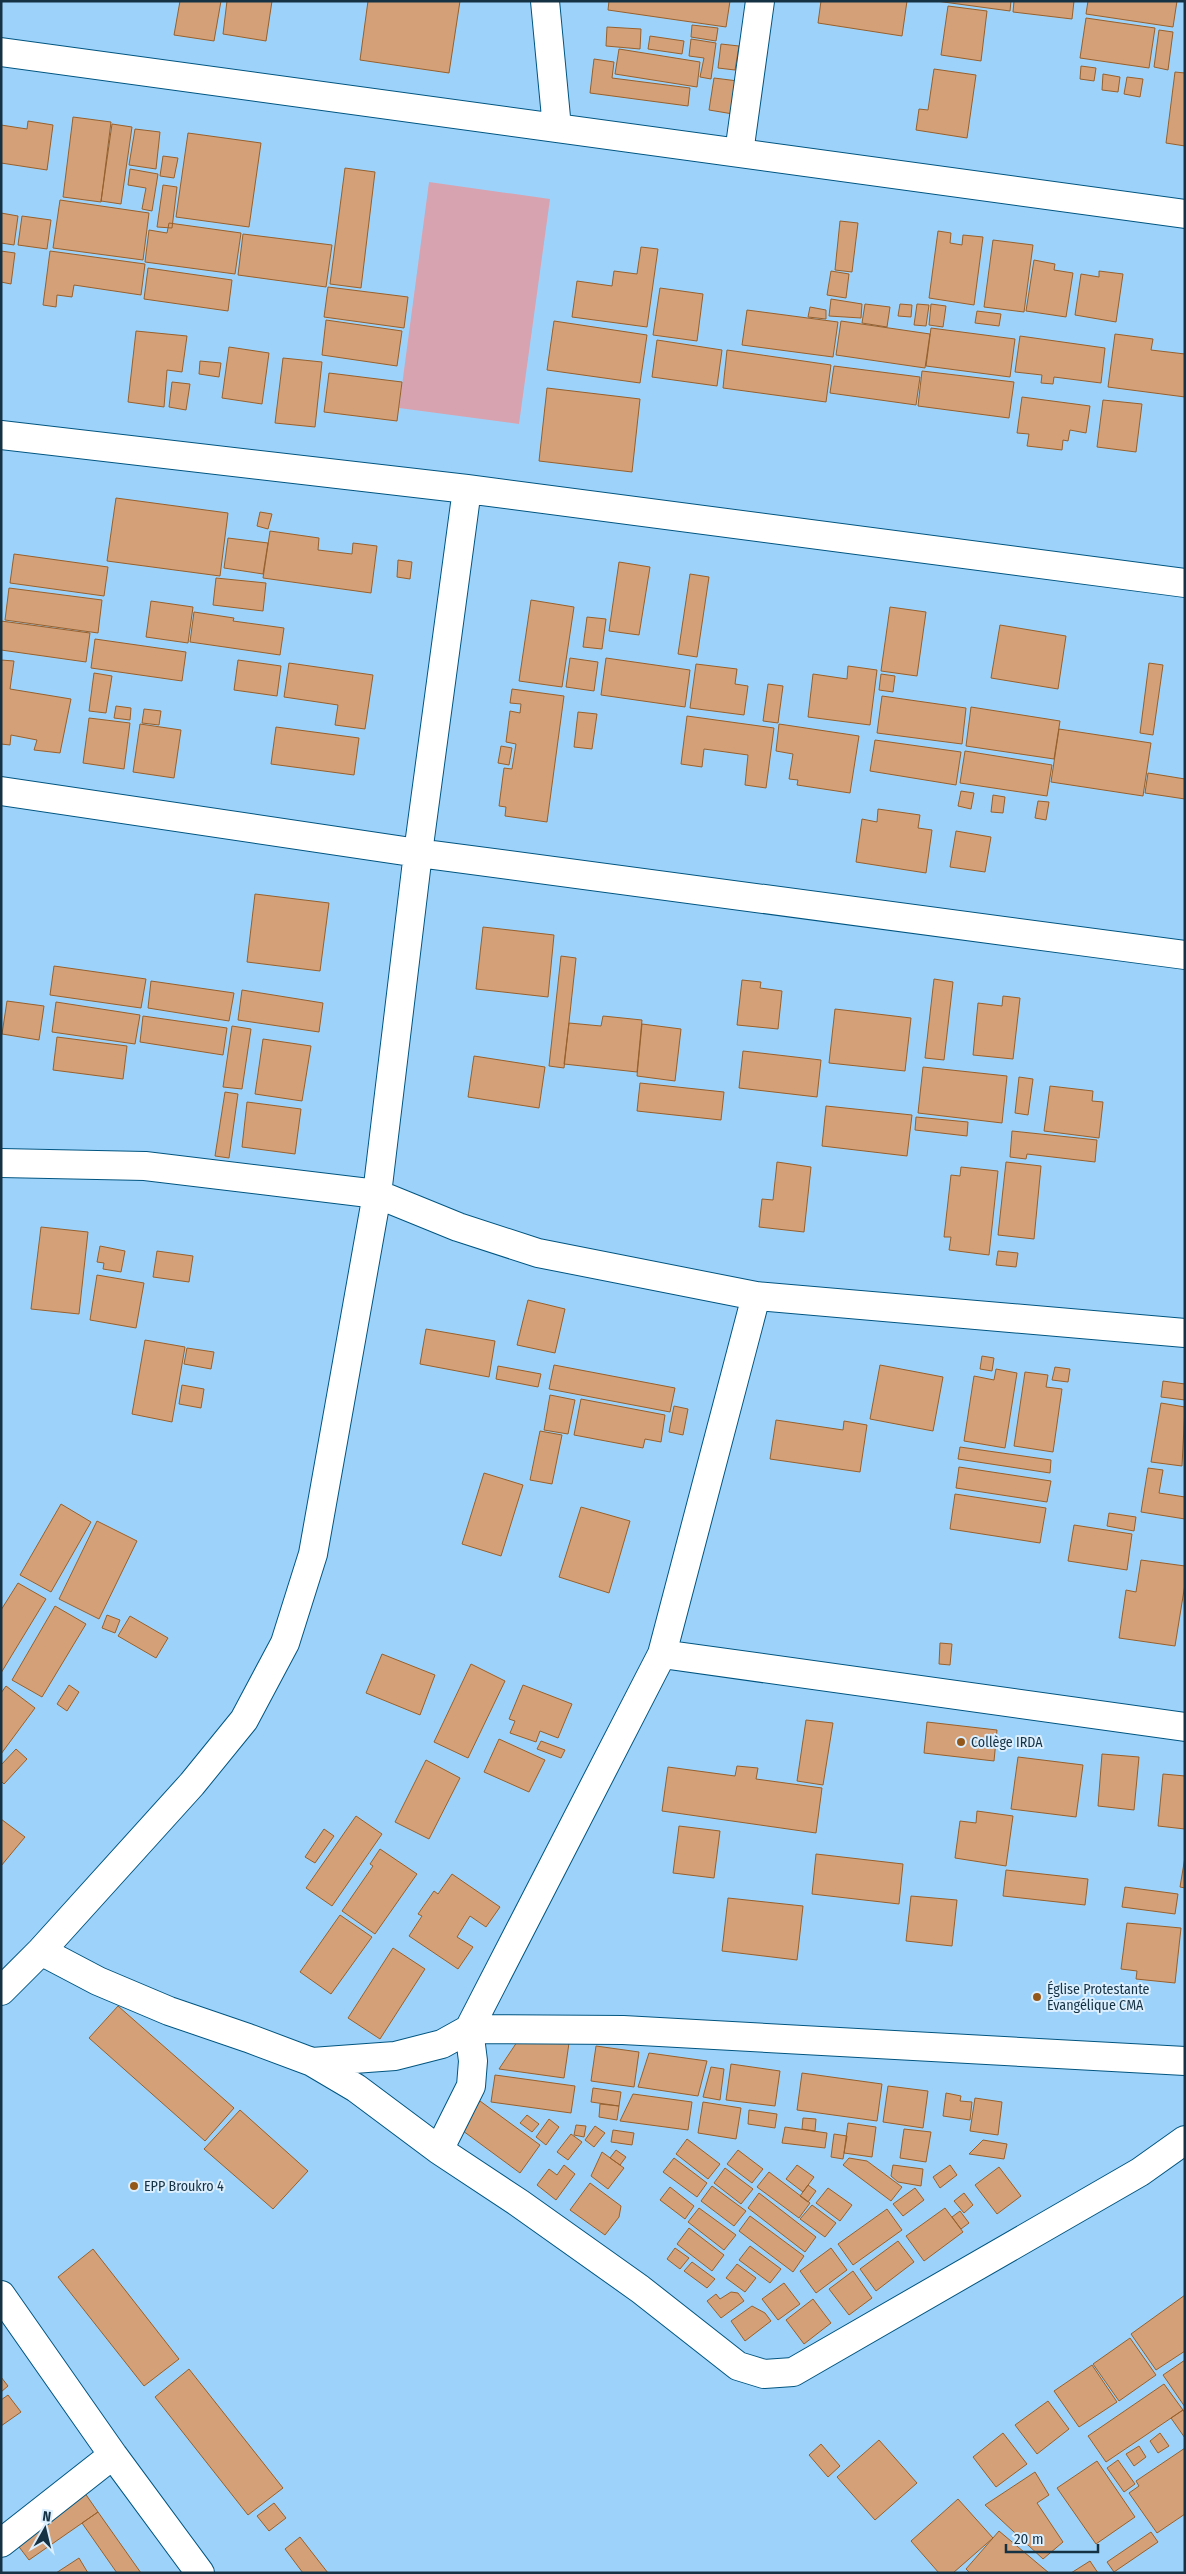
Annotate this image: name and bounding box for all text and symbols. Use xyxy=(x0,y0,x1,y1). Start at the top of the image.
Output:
place label: Collège IRDA xyxy=(971,1734,1043,1751)
marker: Collège IRDA xyxy=(955,1736,967,1748)
place label: Église Protestante Évangélique CMA xyxy=(1047,1980,1150,2014)
marker: Église Protestante Évangélique CMA xyxy=(1031,1991,1043,2003)
place label: EPP Broukro 4 xyxy=(144,2178,224,2195)
marker: EPP Broukro 4 xyxy=(128,2180,140,2192)
north arrow xyxy=(20,2504,70,2554)
text: N xyxy=(41,2508,52,2526)
scale bar xyxy=(1006,2522,1098,2554)
text: 20 m xyxy=(1014,2530,1044,2548)

